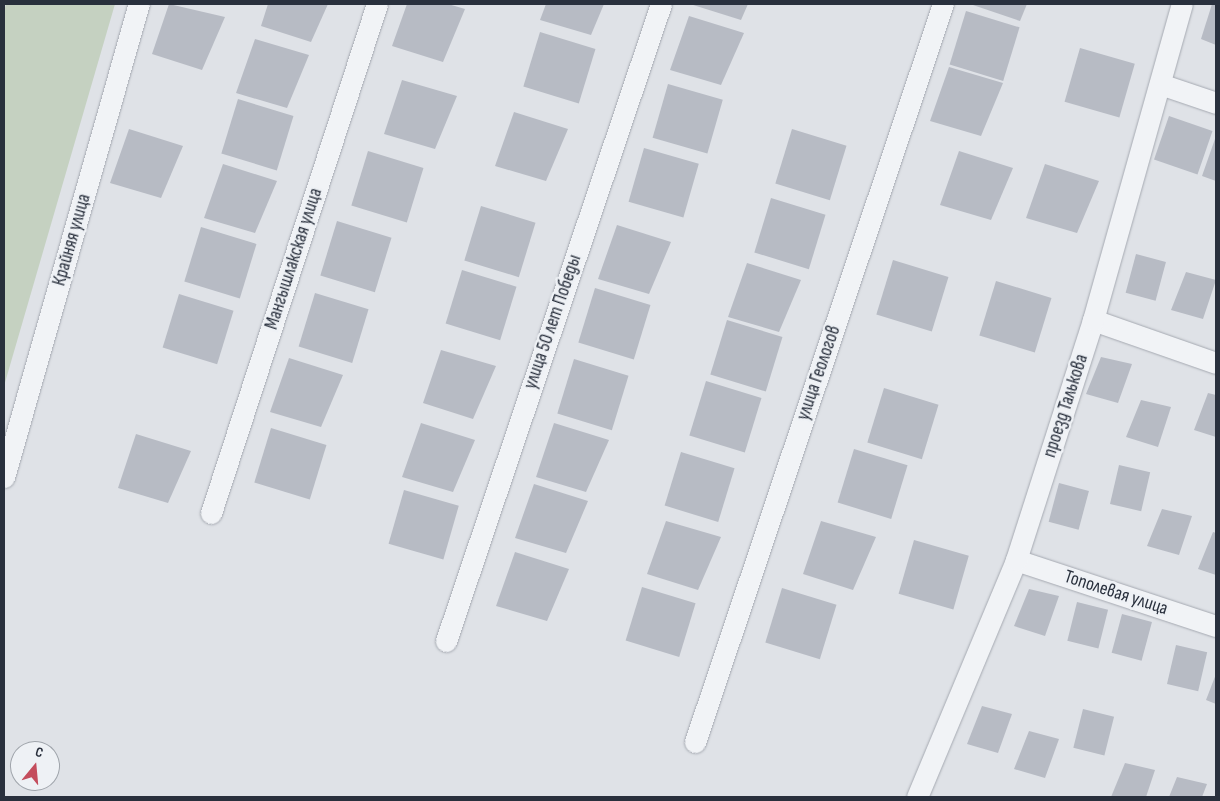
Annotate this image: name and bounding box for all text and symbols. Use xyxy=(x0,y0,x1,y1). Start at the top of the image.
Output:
street label: Мангышлакская улица xyxy=(260,185,328,333)
street label: Крайняя улица xyxy=(48,191,96,289)
street label: улица 50 лет Победы xyxy=(519,252,587,392)
street label: улица Геологов xyxy=(792,323,846,423)
street label: проезд Талькова xyxy=(1039,351,1093,461)
street label: Тополевая улица xyxy=(1061,566,1171,620)
north arrow xyxy=(10,741,60,791)
text: С xyxy=(33,743,45,761)

